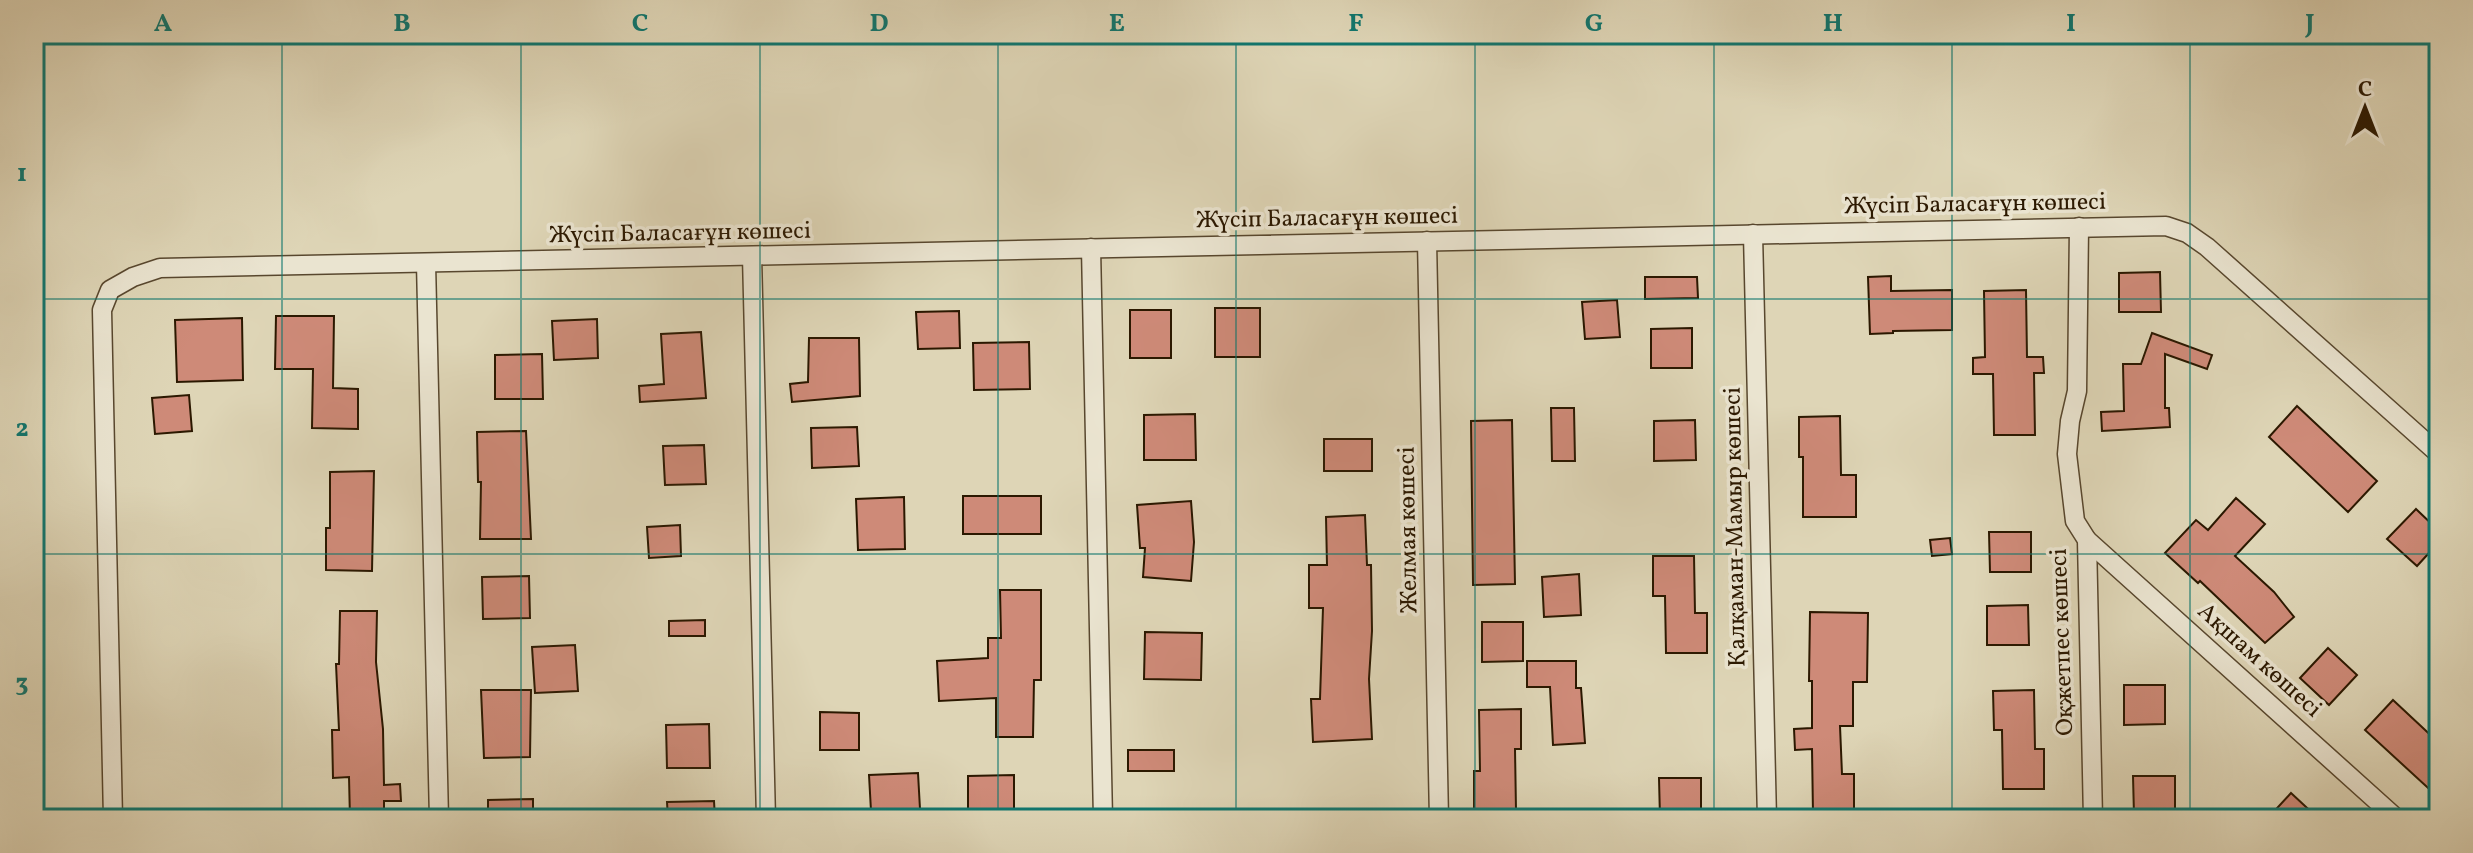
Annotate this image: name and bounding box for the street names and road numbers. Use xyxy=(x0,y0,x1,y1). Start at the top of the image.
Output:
street label: Жүсіп Баласағұн көшесі xyxy=(1844,186,2106,224)
street label: Жүсіп Баласағұн көшесі xyxy=(1196,200,1458,238)
street label: Жүсіп Баласағұн көшесі xyxy=(549,215,811,253)
street label: Қалқаман-Мамыр көшесі xyxy=(1717,387,1755,667)
street label: Желмая көшесі xyxy=(1391,446,1427,614)
street label: Оқжетпес көшесі xyxy=(2043,548,2083,736)
street label: Ақшам көшесі xyxy=(2189,596,2329,726)

